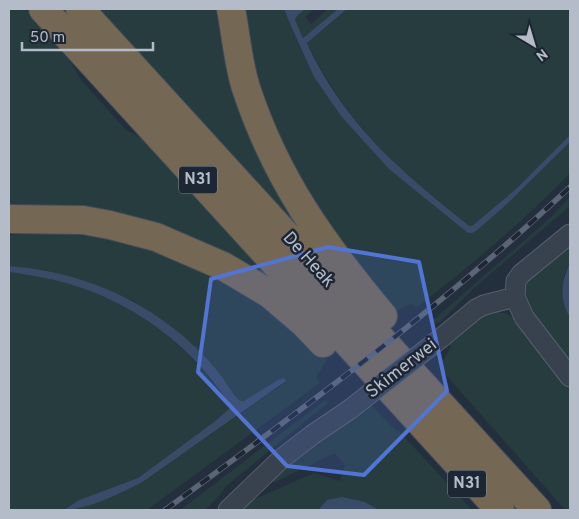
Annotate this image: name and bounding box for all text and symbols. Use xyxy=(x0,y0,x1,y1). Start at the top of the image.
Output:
scale bar xyxy=(22,20,154,52)
north arrow xyxy=(509,20,559,70)
text: 50 m xyxy=(30,29,65,48)
text: N xyxy=(532,44,550,64)
road number: N31 xyxy=(179,166,217,194)
street label: De Heak xyxy=(277,227,339,293)
street label: Skimerwei xyxy=(362,334,442,404)
road number: N31 xyxy=(448,470,486,498)

